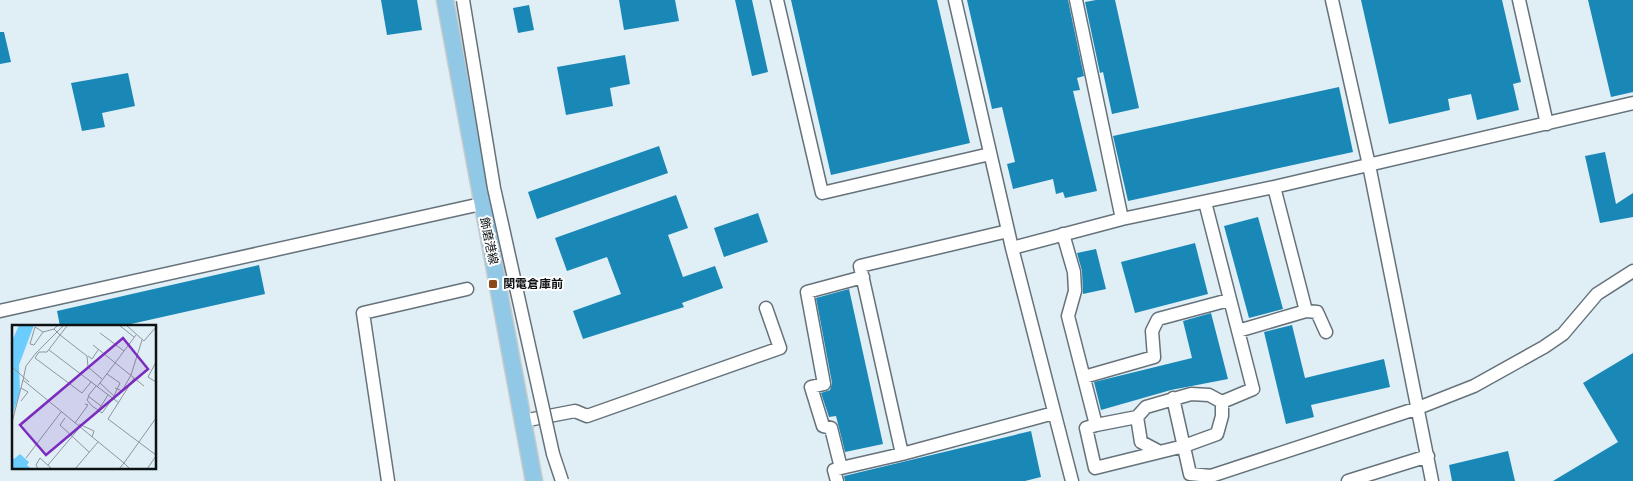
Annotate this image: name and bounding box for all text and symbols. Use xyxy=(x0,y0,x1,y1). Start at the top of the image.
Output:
street label: 飾磨港線 xyxy=(477,216,501,266)
place label: 関電倉庫前 xyxy=(503,277,563,291)
marker: 関電倉庫前 xyxy=(487,278,499,290)
inset map xyxy=(12,325,156,468)

